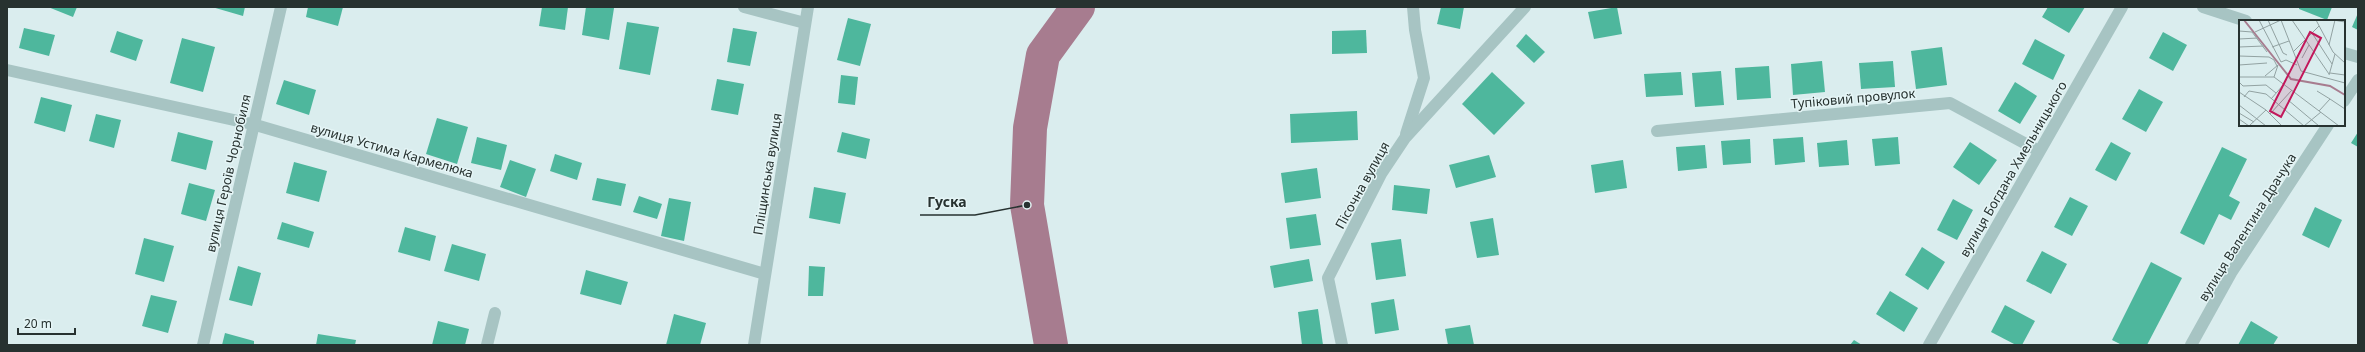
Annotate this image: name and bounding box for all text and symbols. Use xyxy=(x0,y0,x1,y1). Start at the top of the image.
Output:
inset map xyxy=(2239,20,2345,126)
street label: вулиця Богдана Хмельницького xyxy=(1955,77,2071,260)
street label: Тупіковий провулок xyxy=(1790,84,1916,112)
street label: вулиця Героїв Чорнобиля xyxy=(201,92,255,254)
street label: Пліщинська вулиця xyxy=(748,112,786,236)
street label: вулиця Устима Кармелюка xyxy=(309,118,475,182)
street label: Пісочна вулиця xyxy=(1331,138,1393,232)
street label: вулиця Валентина Драчука xyxy=(2194,149,2300,305)
callout: Гуска xyxy=(920,189,975,215)
text: Гуска xyxy=(927,192,967,211)
scale bar xyxy=(18,310,75,336)
text: 20 m xyxy=(24,315,52,332)

